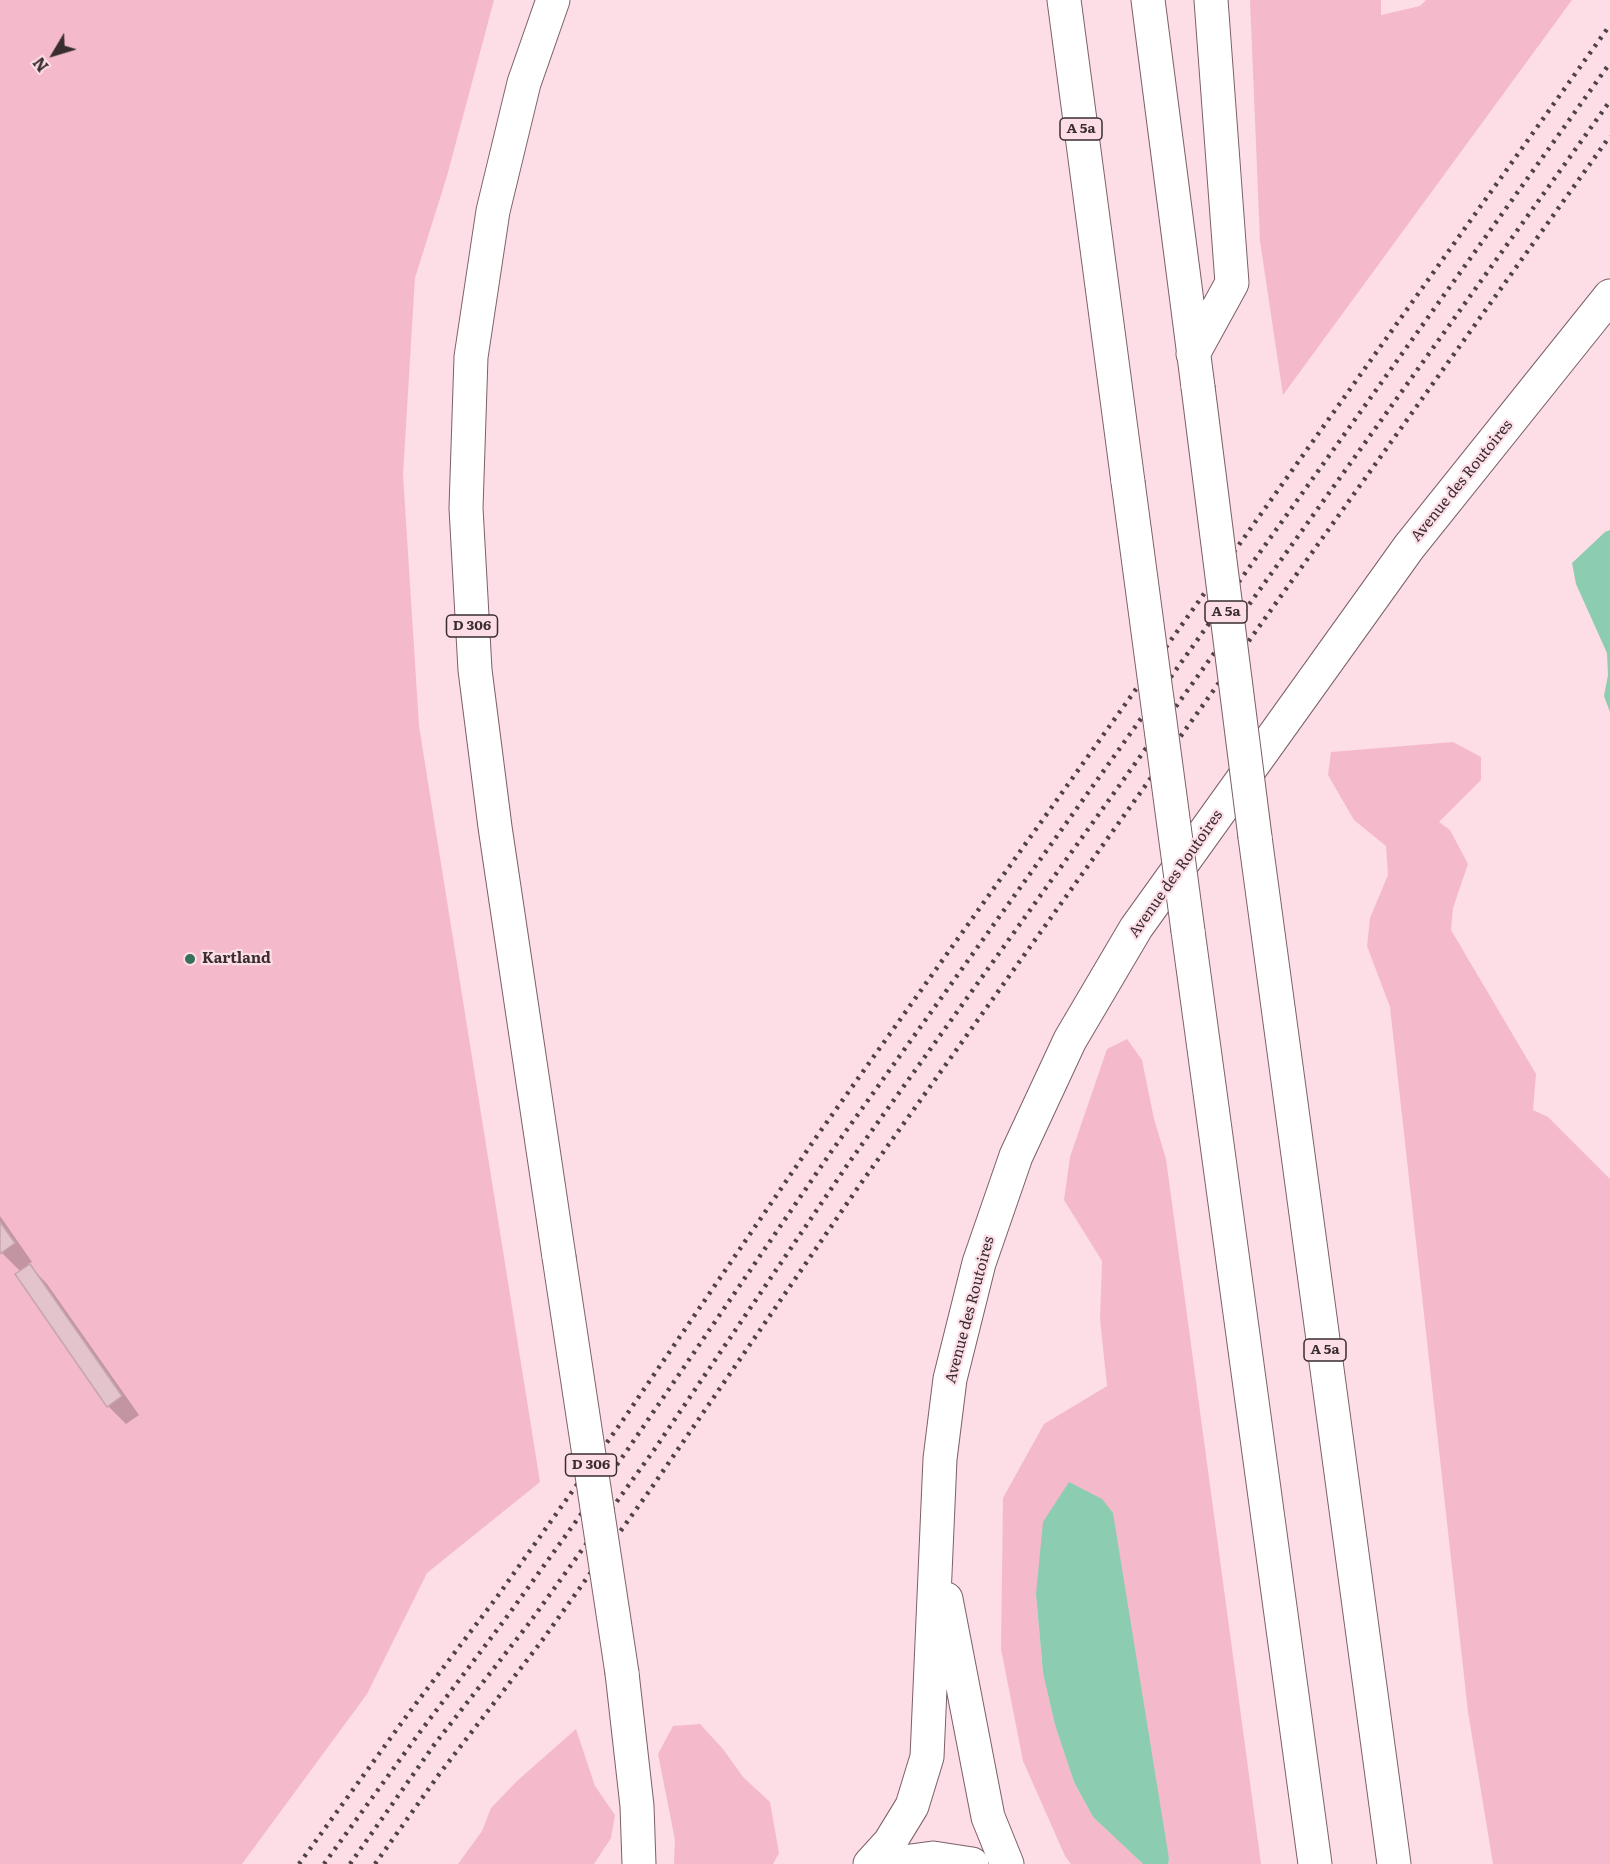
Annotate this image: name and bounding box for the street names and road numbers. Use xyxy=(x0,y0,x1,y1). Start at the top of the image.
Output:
road number: A 5a xyxy=(1060,118,1102,140)
street label: Avenue des Routoires xyxy=(1407,417,1517,545)
road number: A 5a xyxy=(1205,601,1247,623)
road number: D 306 xyxy=(446,615,498,637)
street label: Avenue des Routoires xyxy=(1125,807,1227,941)
street label: Avenue des Routoires xyxy=(942,1235,998,1385)
road number: A 5a xyxy=(1304,1339,1346,1361)
road number: D 306 xyxy=(566,1454,616,1476)

